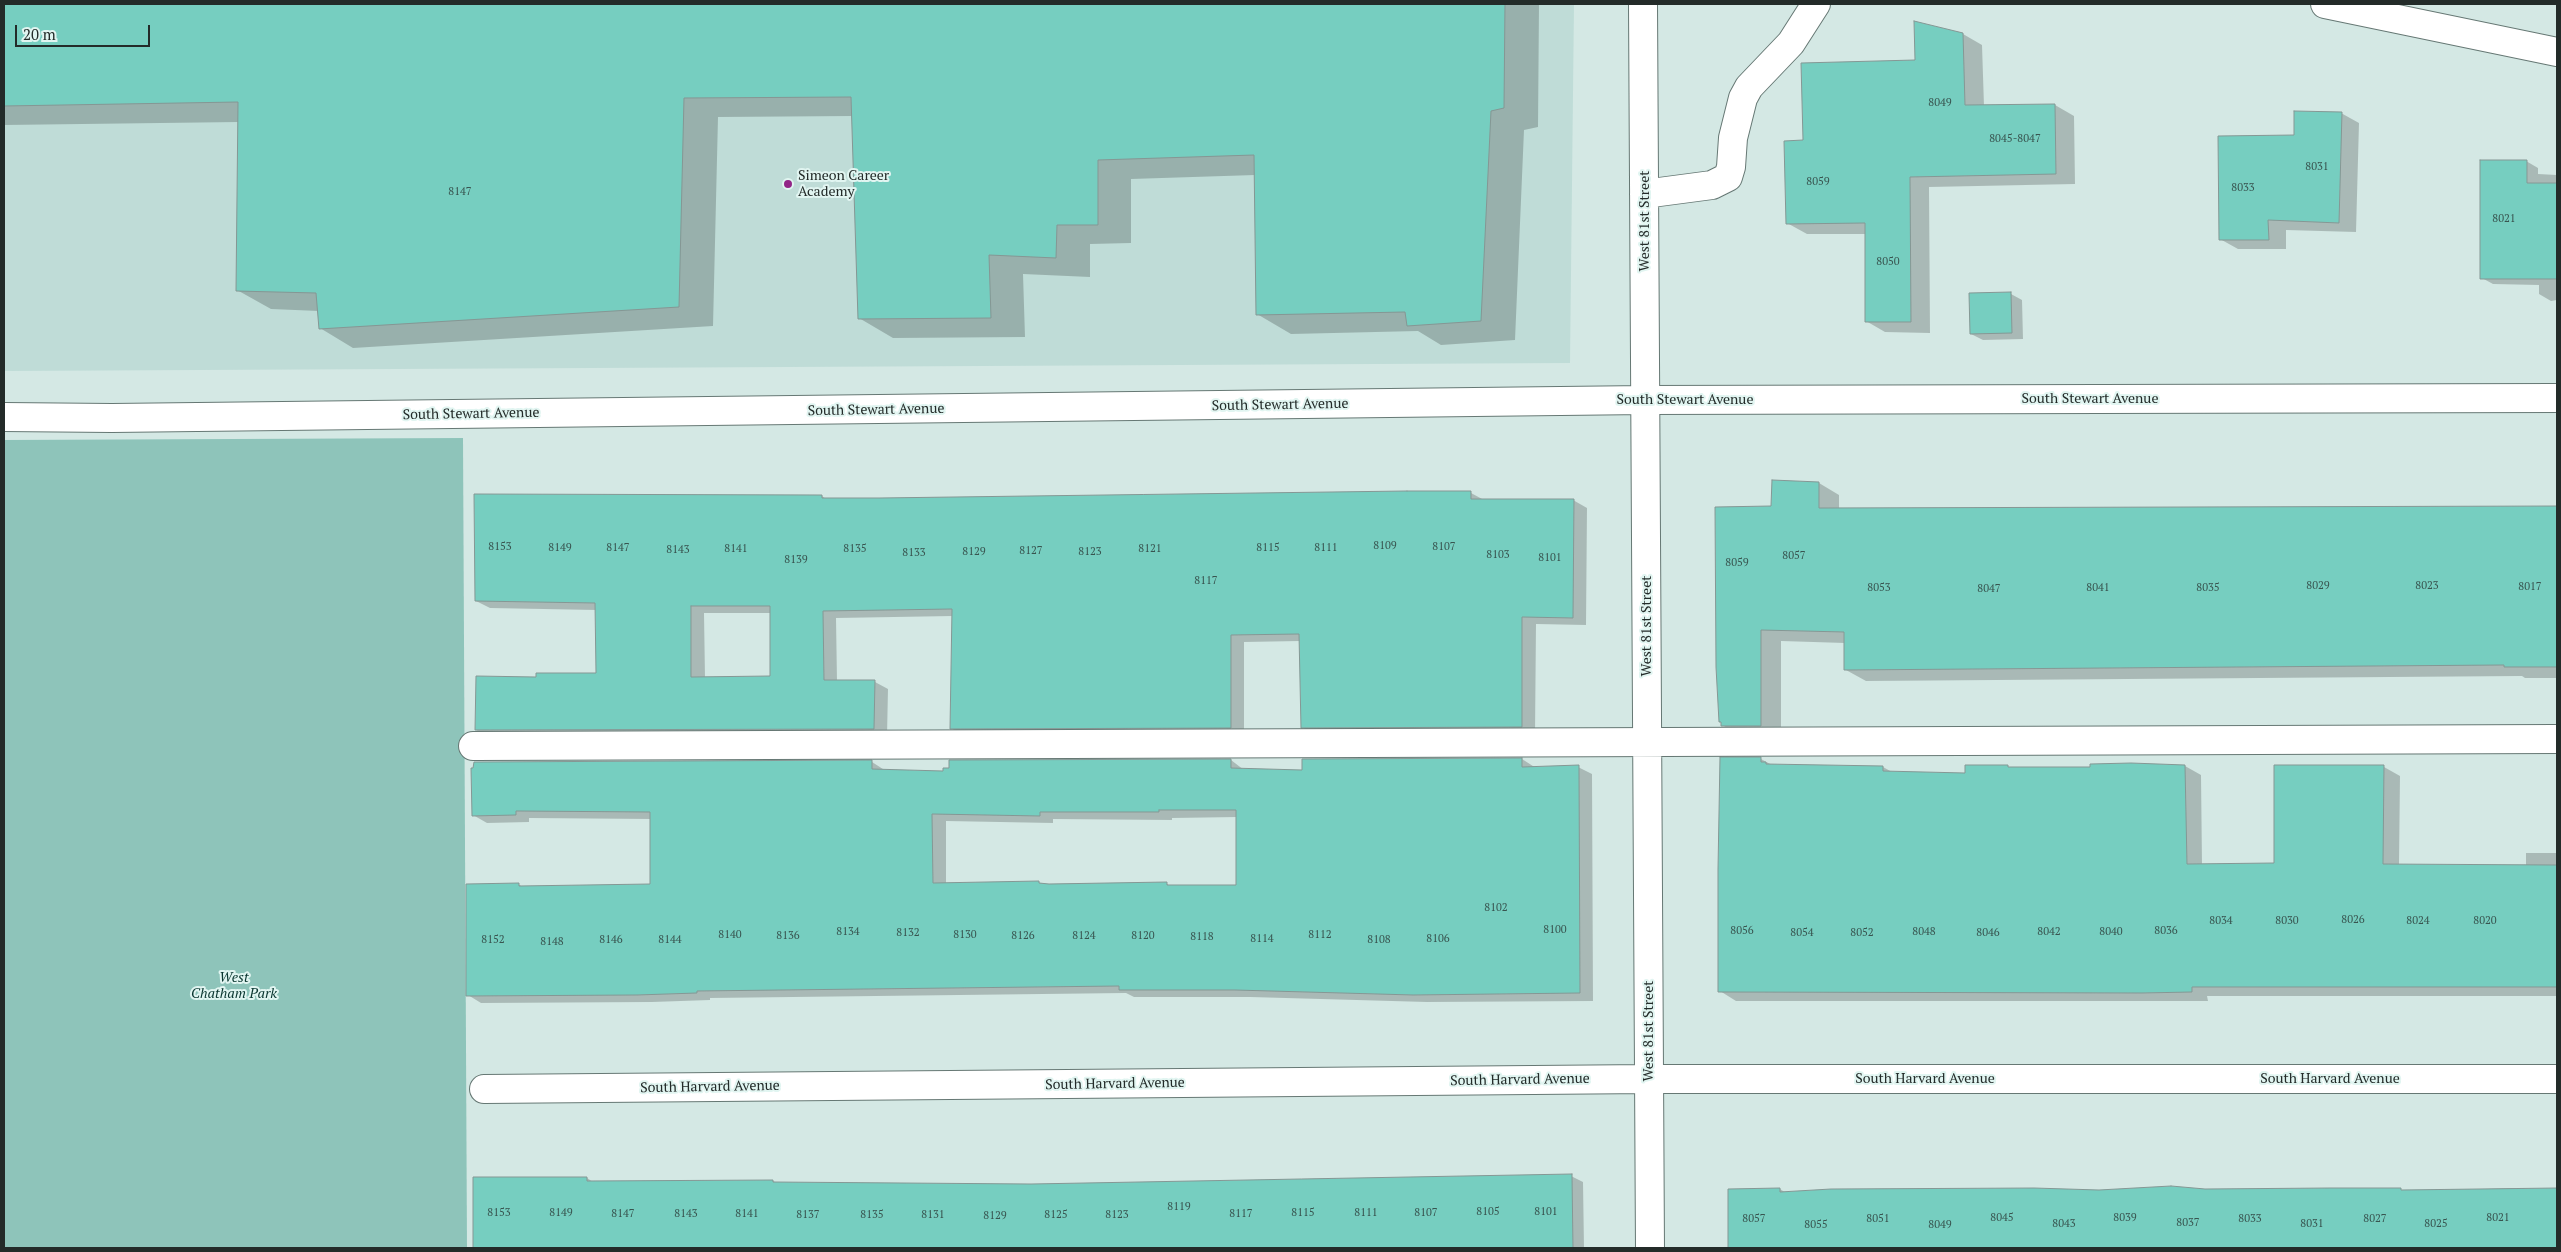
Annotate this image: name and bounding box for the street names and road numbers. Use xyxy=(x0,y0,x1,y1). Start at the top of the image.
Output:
street label: West 81st Street xyxy=(1637,171,1653,271)
street label: South Stewart Avenue xyxy=(2022,391,2158,407)
street label: South Stewart Avenue xyxy=(1617,392,1753,408)
street label: South Stewart Avenue xyxy=(1211,395,1349,415)
street label: South Stewart Avenue xyxy=(807,400,945,420)
street label: South Stewart Avenue xyxy=(402,404,540,424)
street label: West 81st Street xyxy=(1639,576,1655,676)
street label: West 81st Street xyxy=(1641,981,1657,1081)
street label: South Harvard Avenue xyxy=(1450,1070,1590,1090)
street label: South Harvard Avenue xyxy=(1855,1071,1995,1087)
street label: South Harvard Avenue xyxy=(2260,1071,2400,1087)
street label: South Harvard Avenue xyxy=(1045,1074,1185,1094)
street label: South Harvard Avenue xyxy=(640,1077,780,1097)

